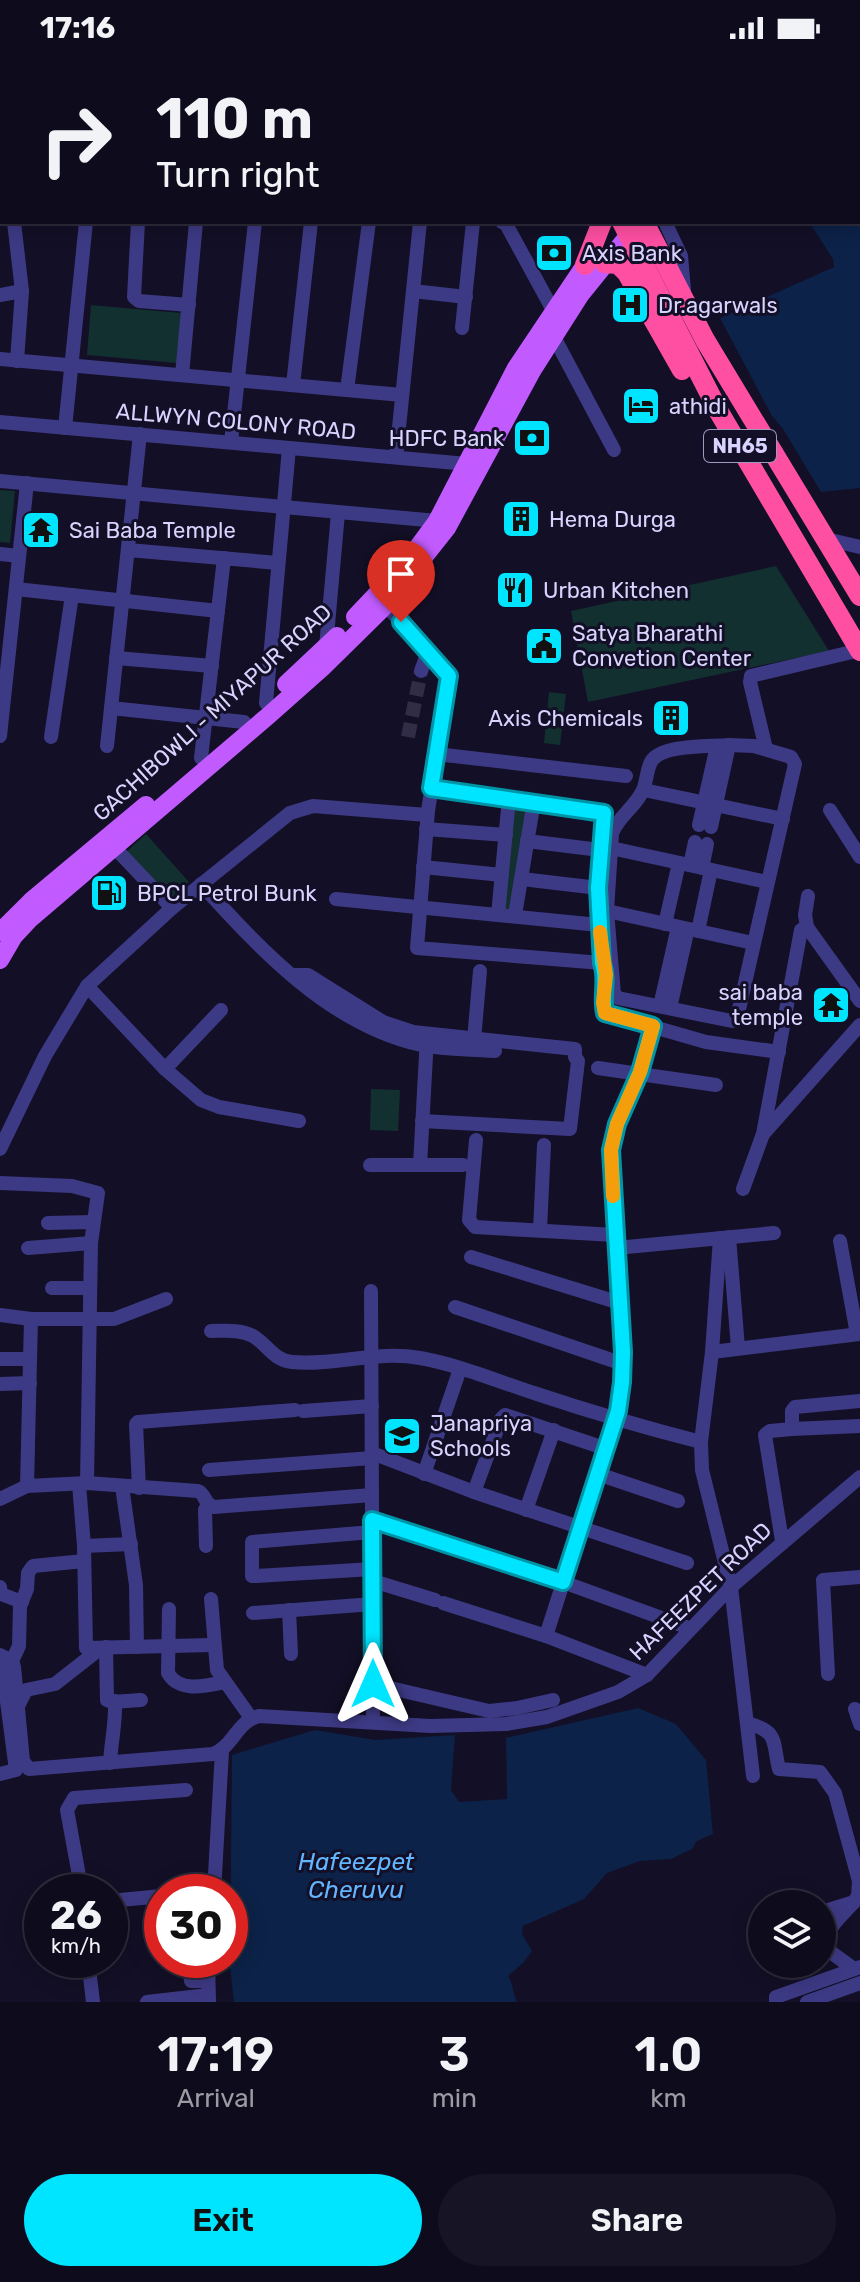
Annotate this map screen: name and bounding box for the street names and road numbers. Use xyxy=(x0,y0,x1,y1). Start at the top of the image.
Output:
street label: ALLWYN COLONY ROAD xyxy=(115,398,357,445)
road number: NH65 xyxy=(704,430,776,462)
street label: GACHIBOWLI - MIYAPUR ROAD xyxy=(88,598,337,827)
street label: HAFEEZPET ROAD xyxy=(624,1517,777,1666)

